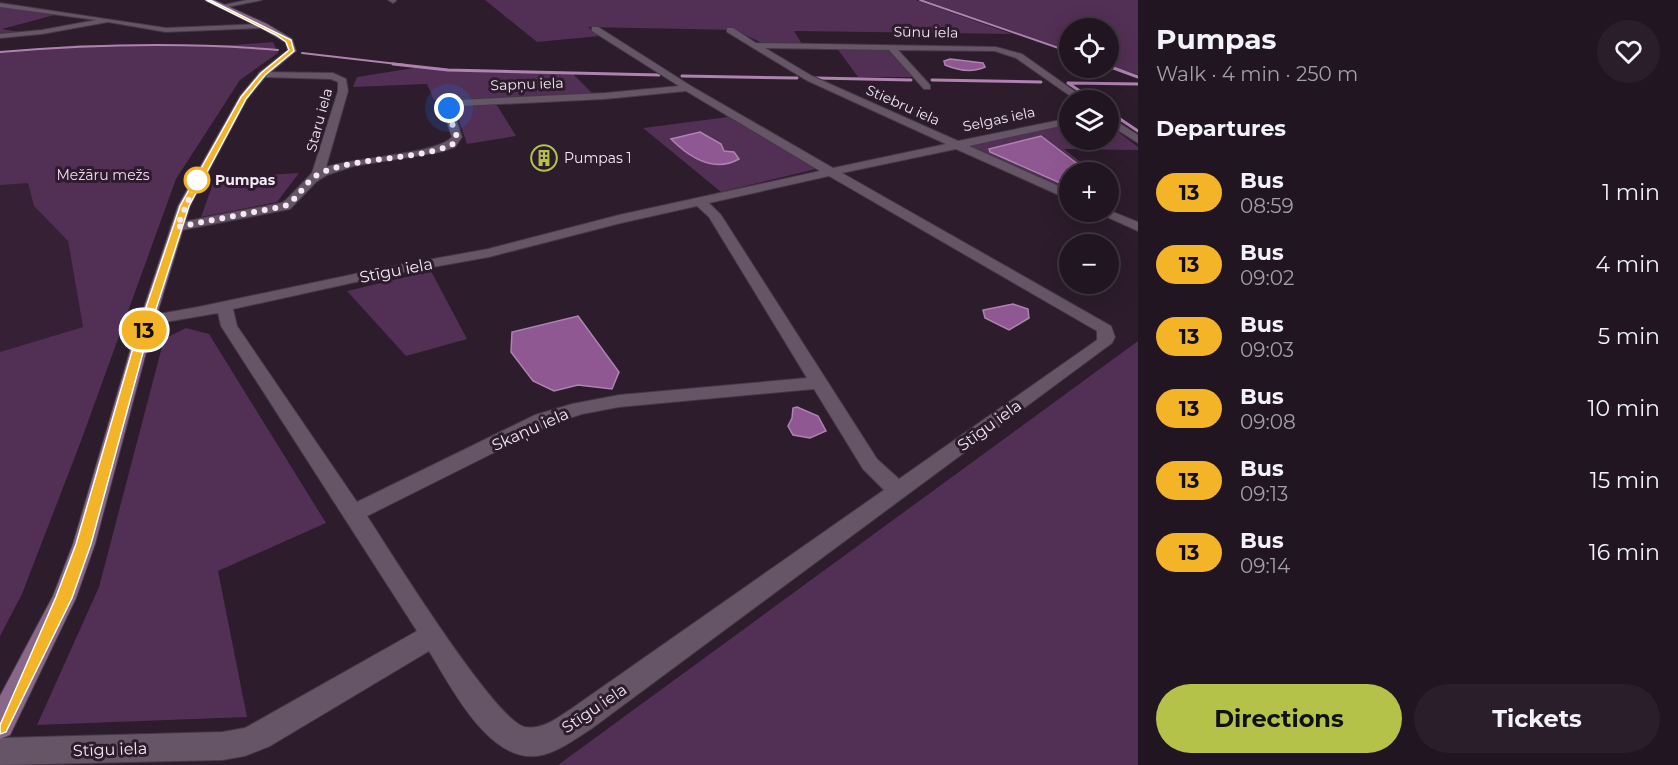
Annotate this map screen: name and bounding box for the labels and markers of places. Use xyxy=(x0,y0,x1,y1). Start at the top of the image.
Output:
building icon: Pumpas 1 xyxy=(529,143,559,173)
place label: Pumpas 1 xyxy=(564,149,632,167)
marker: Pumpas xyxy=(184,167,210,193)
place label: Pumpas xyxy=(215,171,276,189)

